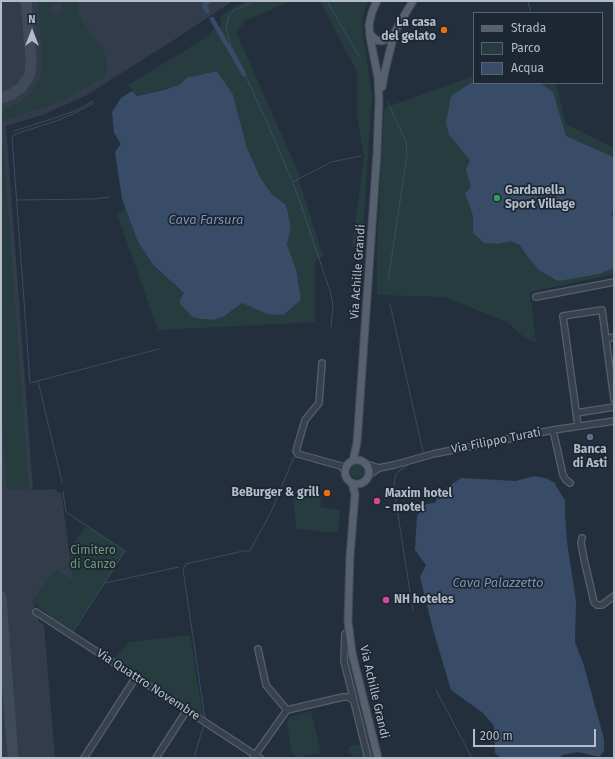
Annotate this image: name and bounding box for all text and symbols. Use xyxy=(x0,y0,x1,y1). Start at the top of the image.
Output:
north arrow xyxy=(12,12,52,52)
legend xyxy=(473,12,603,84)
text: N xyxy=(28,13,36,26)
place label: La casa del gelato xyxy=(381,16,436,44)
text: Strada xyxy=(511,21,546,35)
marker: La casa del gelato xyxy=(439,25,449,35)
text: Parco xyxy=(511,41,541,55)
text: Acqua xyxy=(511,61,544,75)
place label: Gardanella Sport Village xyxy=(505,184,575,212)
marker: Gardanella Sport Village xyxy=(492,193,502,203)
water label: Cava Farsura xyxy=(169,212,243,228)
street label: Via Achille Grandi xyxy=(347,224,369,320)
street label: Via Filippo Turati xyxy=(450,425,542,457)
marker: Banca di Asti xyxy=(585,432,595,442)
place label: Banca di Asti xyxy=(573,443,607,471)
place label: BeBurger & grill xyxy=(232,486,319,500)
place label: Maxim hotel - motel xyxy=(385,487,452,515)
marker: BeBurger & grill xyxy=(322,488,332,498)
marker: Maxim hotel - motel xyxy=(372,496,382,506)
park label: Cimitero di Canzo xyxy=(70,544,116,572)
water label: Cava Palazzetto xyxy=(452,575,544,591)
place label: NH hoteles xyxy=(394,593,454,607)
marker: NH hoteles xyxy=(381,595,391,605)
street label: Via Achille Grandi xyxy=(356,644,392,740)
street label: Via Quattro Novembre xyxy=(94,646,202,724)
scale bar xyxy=(475,721,598,747)
text: 200 m xyxy=(480,729,513,743)

